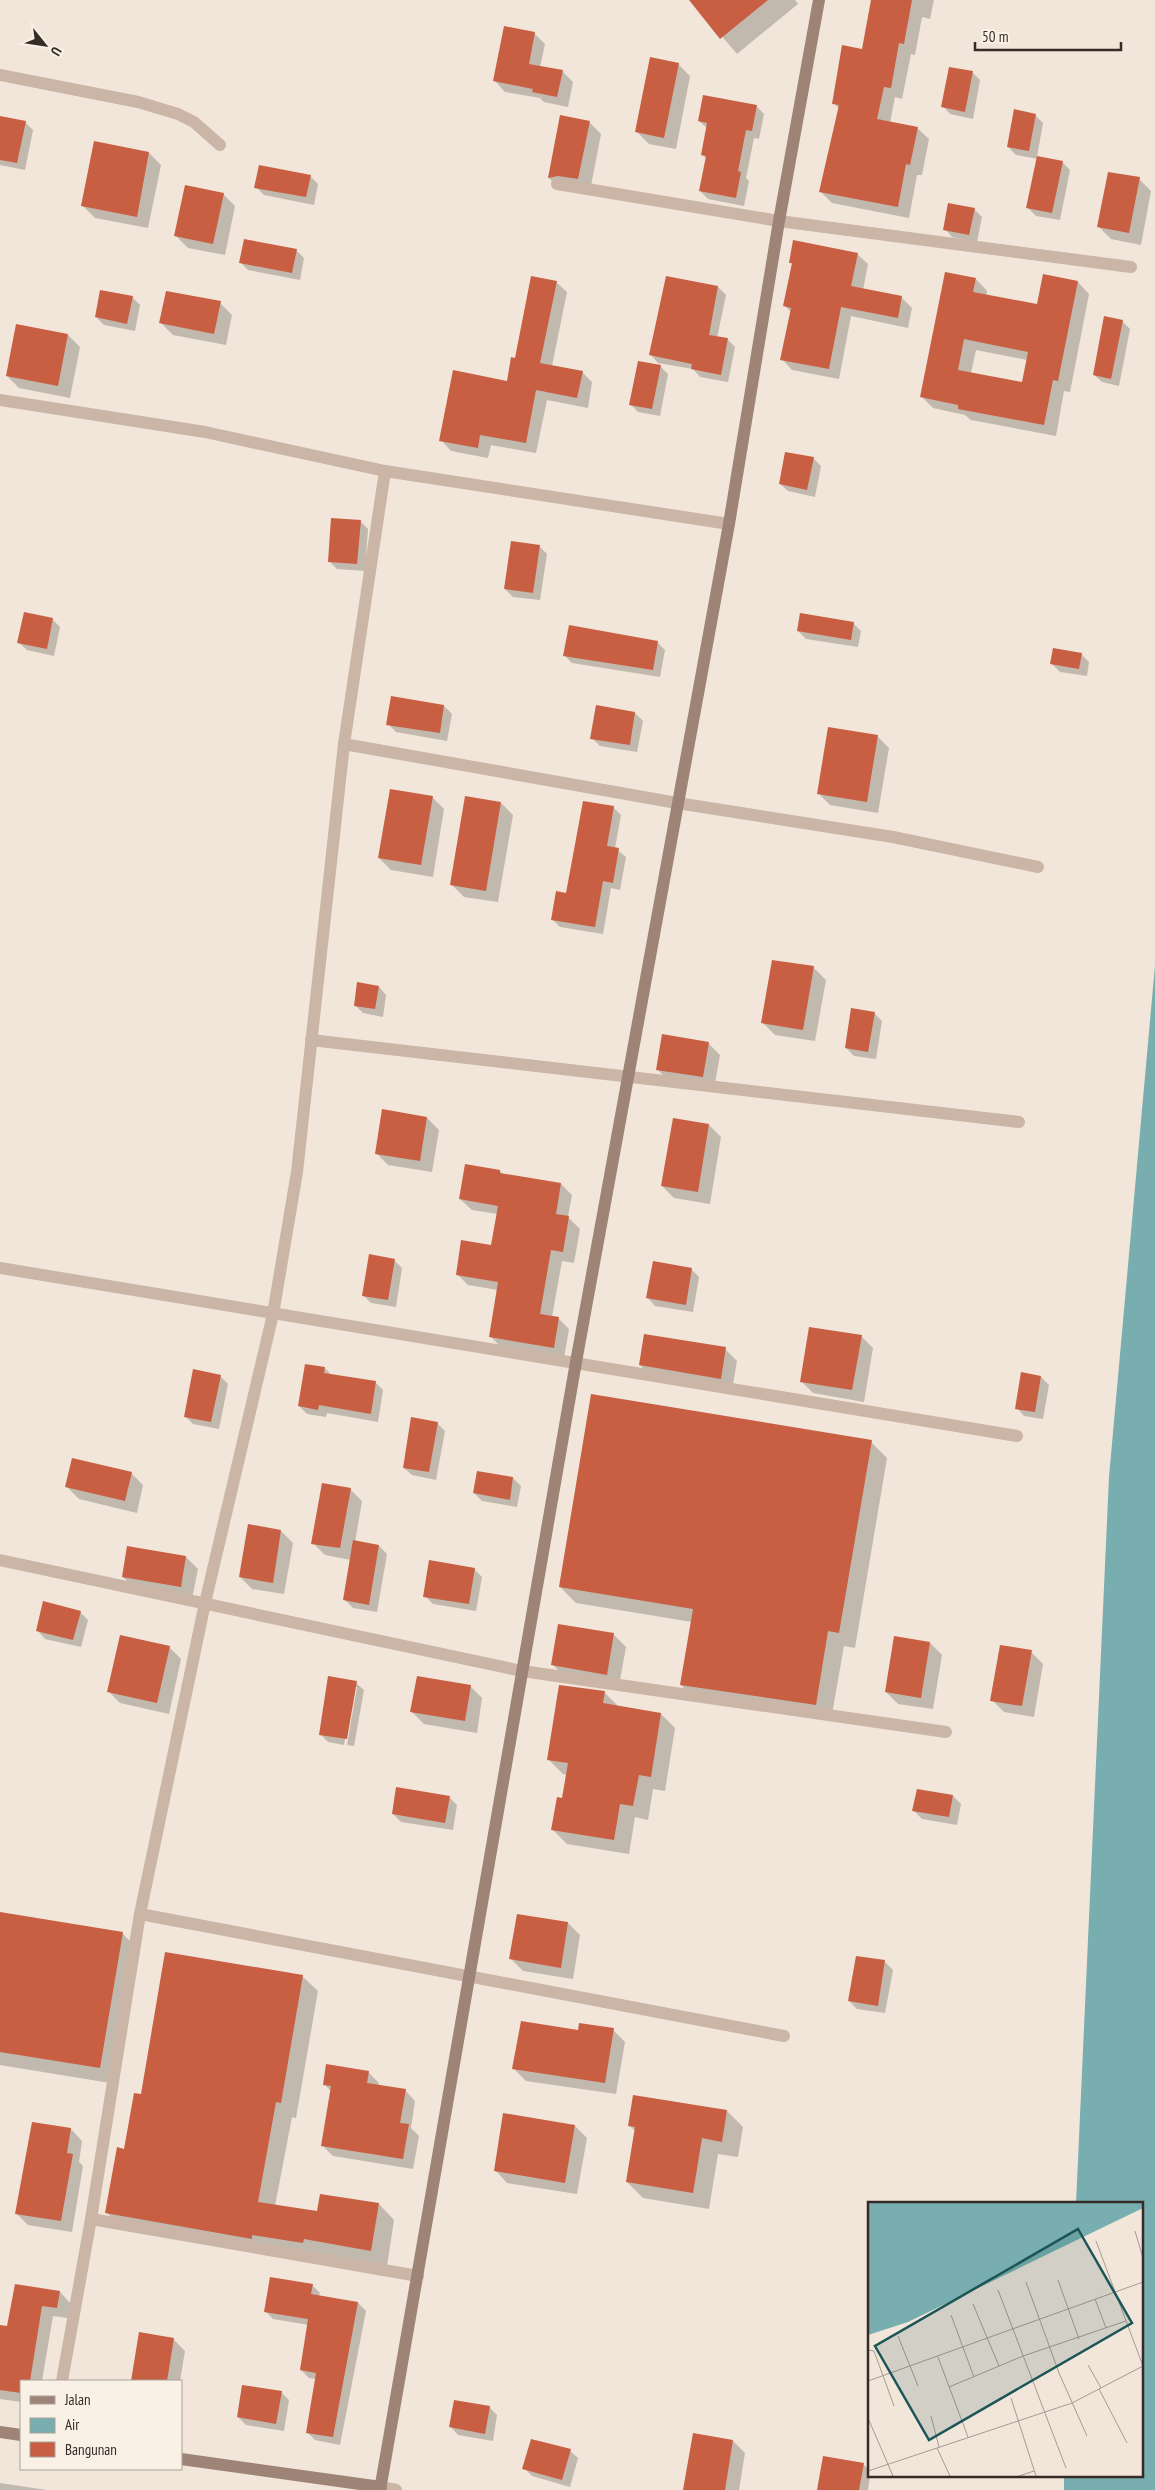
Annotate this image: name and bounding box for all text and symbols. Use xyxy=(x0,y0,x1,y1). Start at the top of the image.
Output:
north arrow xyxy=(20,20,70,70)
scale bar xyxy=(975,20,1121,52)
text: 50 m xyxy=(982,27,1008,46)
text: U xyxy=(47,44,66,59)
inset map xyxy=(868,2202,1142,2478)
legend xyxy=(20,2380,182,2470)
text: Jalan xyxy=(64,2390,91,2409)
text: Air xyxy=(65,2415,80,2434)
text: Bangunan xyxy=(65,2440,117,2459)

